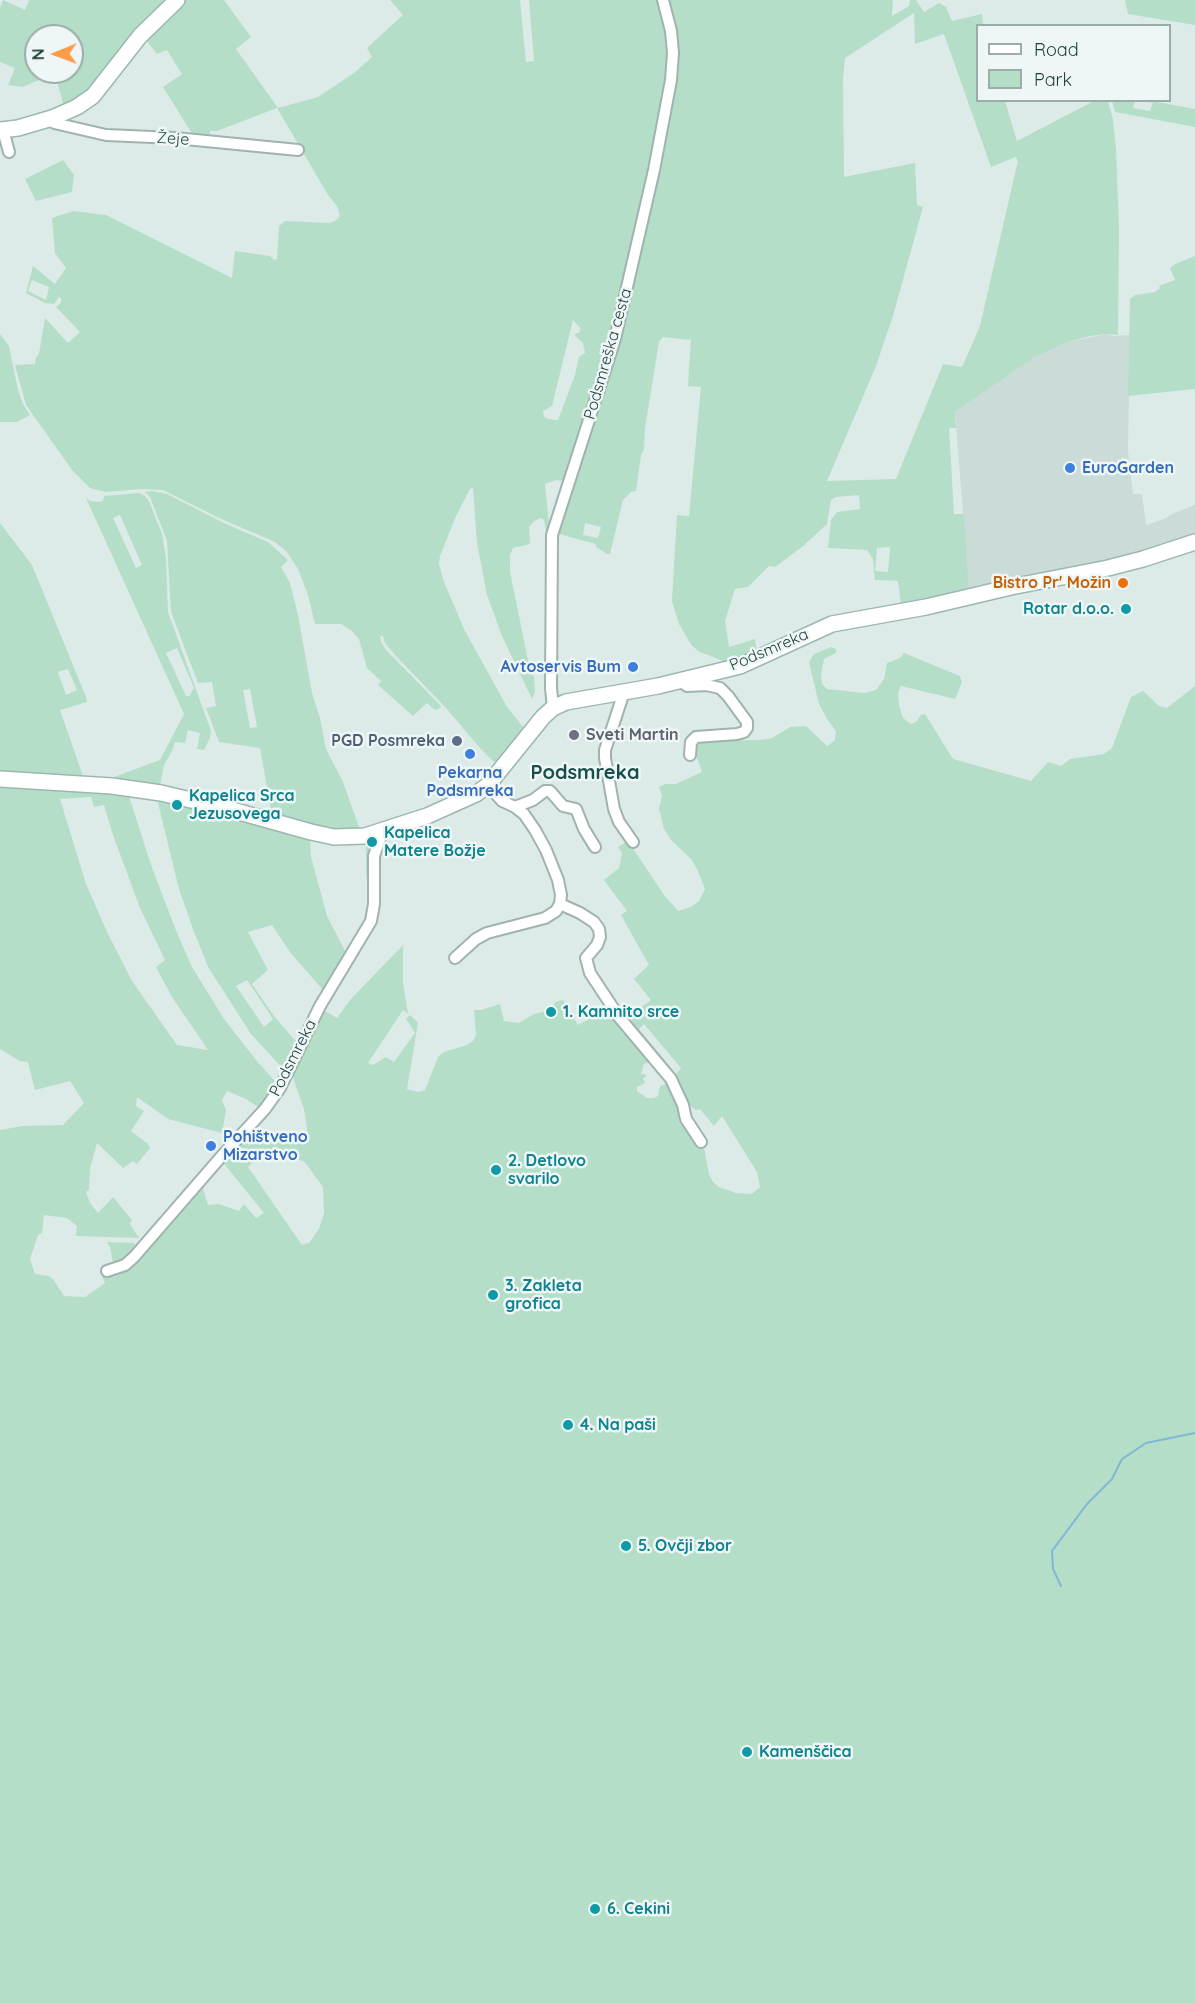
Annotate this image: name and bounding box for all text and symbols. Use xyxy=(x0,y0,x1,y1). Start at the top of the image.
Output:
north arrow xyxy=(24,24,84,84)
legend xyxy=(976,24,1171,102)
text: Road xyxy=(1034,38,1079,61)
text: N xyxy=(28,48,48,60)
text: Park xyxy=(1034,68,1072,91)
street label: Žeje xyxy=(156,128,190,150)
street label: Podsmreška cesta xyxy=(580,286,636,422)
place label: EuroGarden xyxy=(1082,458,1174,478)
marker: EuroGarden xyxy=(1063,461,1077,475)
place label: Bistro Pr' Možin xyxy=(993,573,1111,593)
marker: Bistro Pr' Možin xyxy=(1116,576,1130,590)
place label: Rotar d.o.o. xyxy=(1023,599,1114,619)
marker: Rotar d.o.o. xyxy=(1119,602,1133,616)
street label: Podsmreka xyxy=(727,625,811,675)
place label: Avtoservis Bum xyxy=(501,657,621,677)
marker: Avtoservis Bum xyxy=(626,660,640,674)
place label: Sveti Martin xyxy=(586,725,679,745)
marker: Sveti Martin xyxy=(567,728,581,742)
place label: PGD Posmreka xyxy=(331,731,445,751)
marker: PGD Posmreka xyxy=(450,734,464,748)
marker: Pekarna Podsmreka xyxy=(463,747,477,761)
district label: Podsmreka xyxy=(531,761,639,785)
place label: Pekarna Podsmreka xyxy=(426,763,514,801)
place label: Kapelica Srca Jezusovega xyxy=(189,786,294,824)
marker: Kapelica Srca Jezusovega xyxy=(170,798,184,812)
place label: Kapelica Matere Božje xyxy=(384,823,486,861)
marker: Kapelica Matere Božje xyxy=(365,835,379,849)
place label: 1. Kamnito srce xyxy=(563,1002,679,1022)
marker: 1. Kamnito srce xyxy=(544,1005,558,1019)
street label: Podsmreka xyxy=(265,1016,321,1100)
place label: Pohištveno Mizarstvo xyxy=(223,1127,308,1165)
marker: Pohištveno Mizarstvo xyxy=(204,1139,218,1153)
place label: 2. Detlovo svarilo xyxy=(508,1151,586,1189)
marker: 2. Detlovo svarilo xyxy=(489,1163,503,1177)
place label: 3. Zakleta grofica xyxy=(505,1276,582,1314)
marker: 3. Zakleta grofica xyxy=(486,1288,500,1302)
place label: 4. Na paši xyxy=(580,1415,656,1435)
marker: 4. Na paši xyxy=(561,1418,575,1432)
place label: 5. Ovčji zbor xyxy=(638,1536,732,1556)
marker: 5. Ovčji zbor xyxy=(619,1539,633,1553)
place label: Kamenščica xyxy=(759,1742,851,1762)
marker: Kamenščica xyxy=(740,1745,754,1759)
place label: 6. Cekini xyxy=(607,1899,670,1919)
marker: 6. Cekini xyxy=(588,1902,602,1916)

